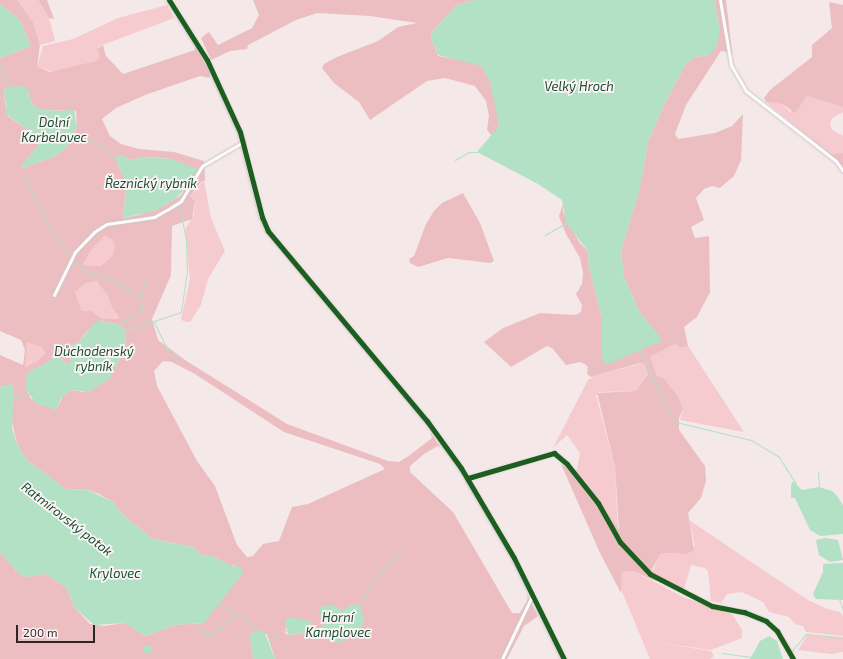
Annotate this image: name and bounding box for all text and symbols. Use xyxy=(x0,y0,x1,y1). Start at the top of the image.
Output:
water label: Velký Hroch xyxy=(544,78,614,94)
water label: Dolní Korbelovec xyxy=(21,115,87,146)
water label: Řeznický rybník xyxy=(105,175,197,191)
water label: Důchodenský rybník xyxy=(54,344,134,375)
water label: Ratmírovský potok xyxy=(18,479,116,559)
water label: Krylovec xyxy=(89,565,141,581)
water label: Horní Kamplovec xyxy=(305,610,371,641)
scale bar xyxy=(18,617,97,643)
text: 200 m xyxy=(23,625,57,639)

